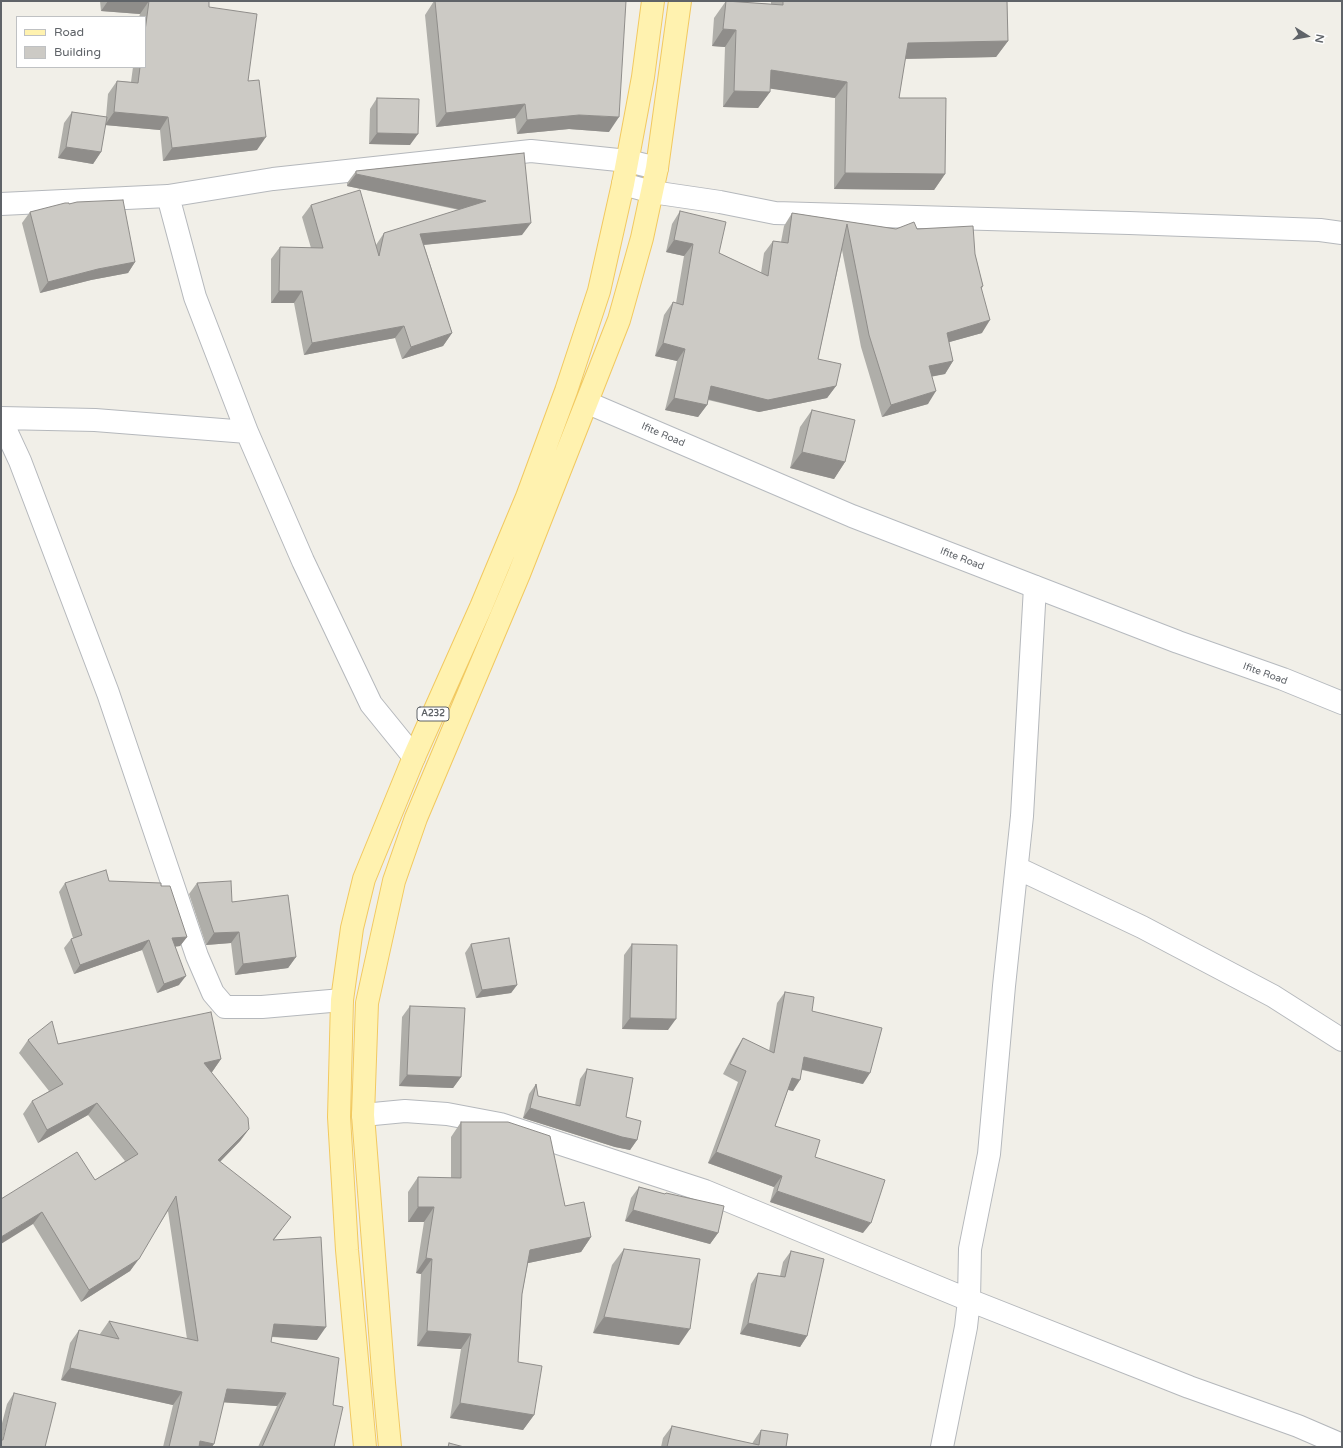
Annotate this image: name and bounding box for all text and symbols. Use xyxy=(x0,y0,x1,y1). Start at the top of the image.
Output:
legend xyxy=(16,16,146,68)
north arrow xyxy=(1287,16,1327,56)
text: Road xyxy=(54,25,84,39)
text: N xyxy=(1312,33,1326,44)
text: Building xyxy=(54,45,101,59)
street label: Ifite Road xyxy=(639,420,687,450)
street label: Ifite Road xyxy=(938,545,986,573)
street label: Ifite Road xyxy=(1241,660,1289,688)
road number: A232 xyxy=(417,707,449,721)

